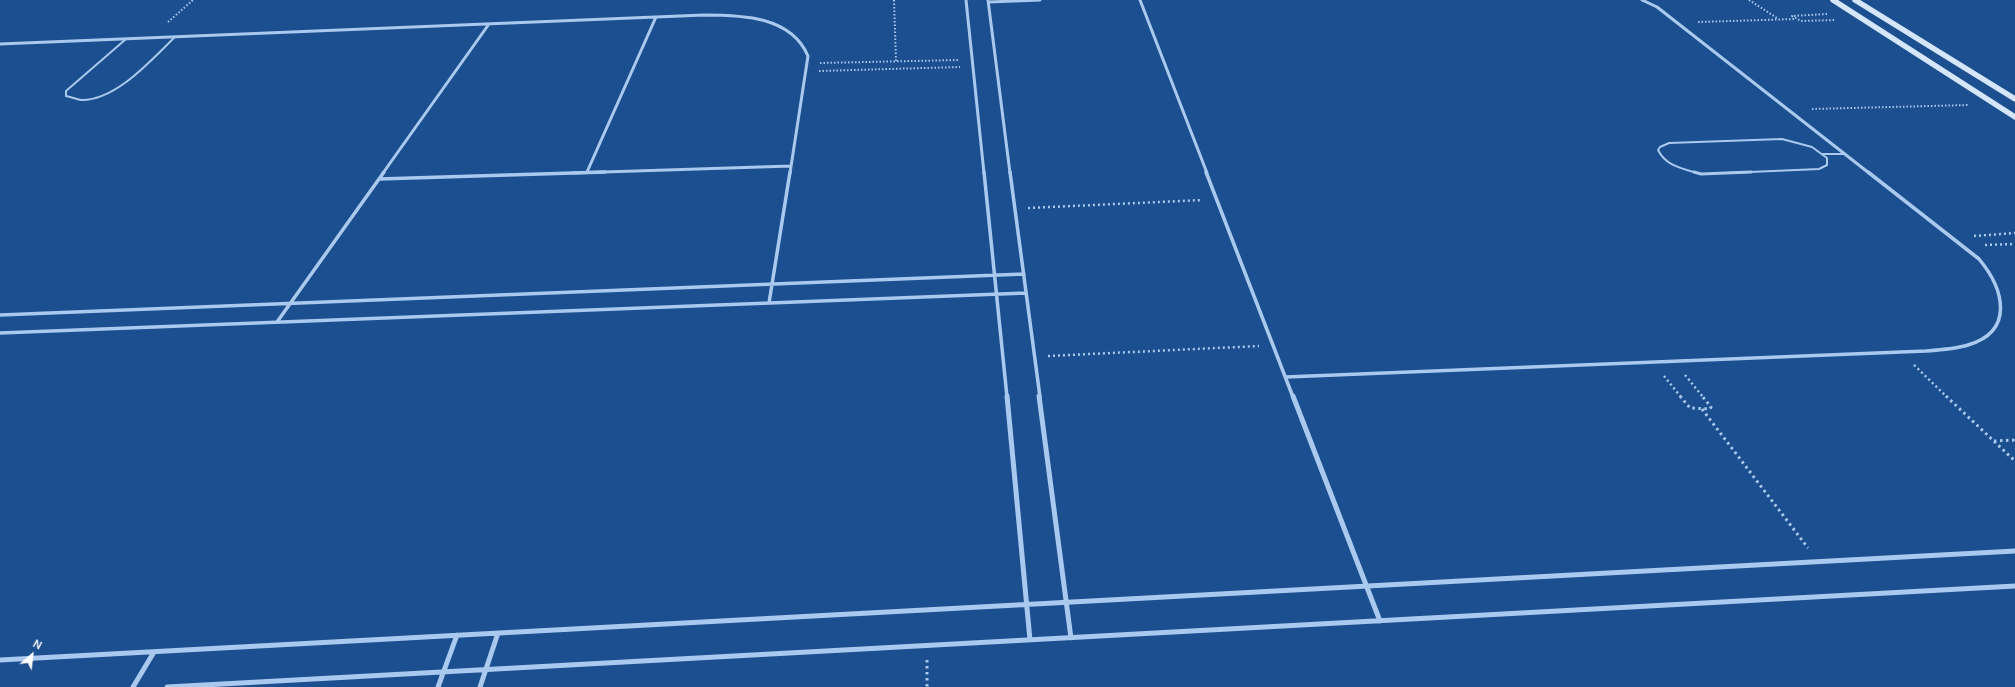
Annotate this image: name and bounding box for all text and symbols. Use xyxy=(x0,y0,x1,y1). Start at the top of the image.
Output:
north arrow xyxy=(12,635,52,675)
text: N xyxy=(31,635,45,652)

